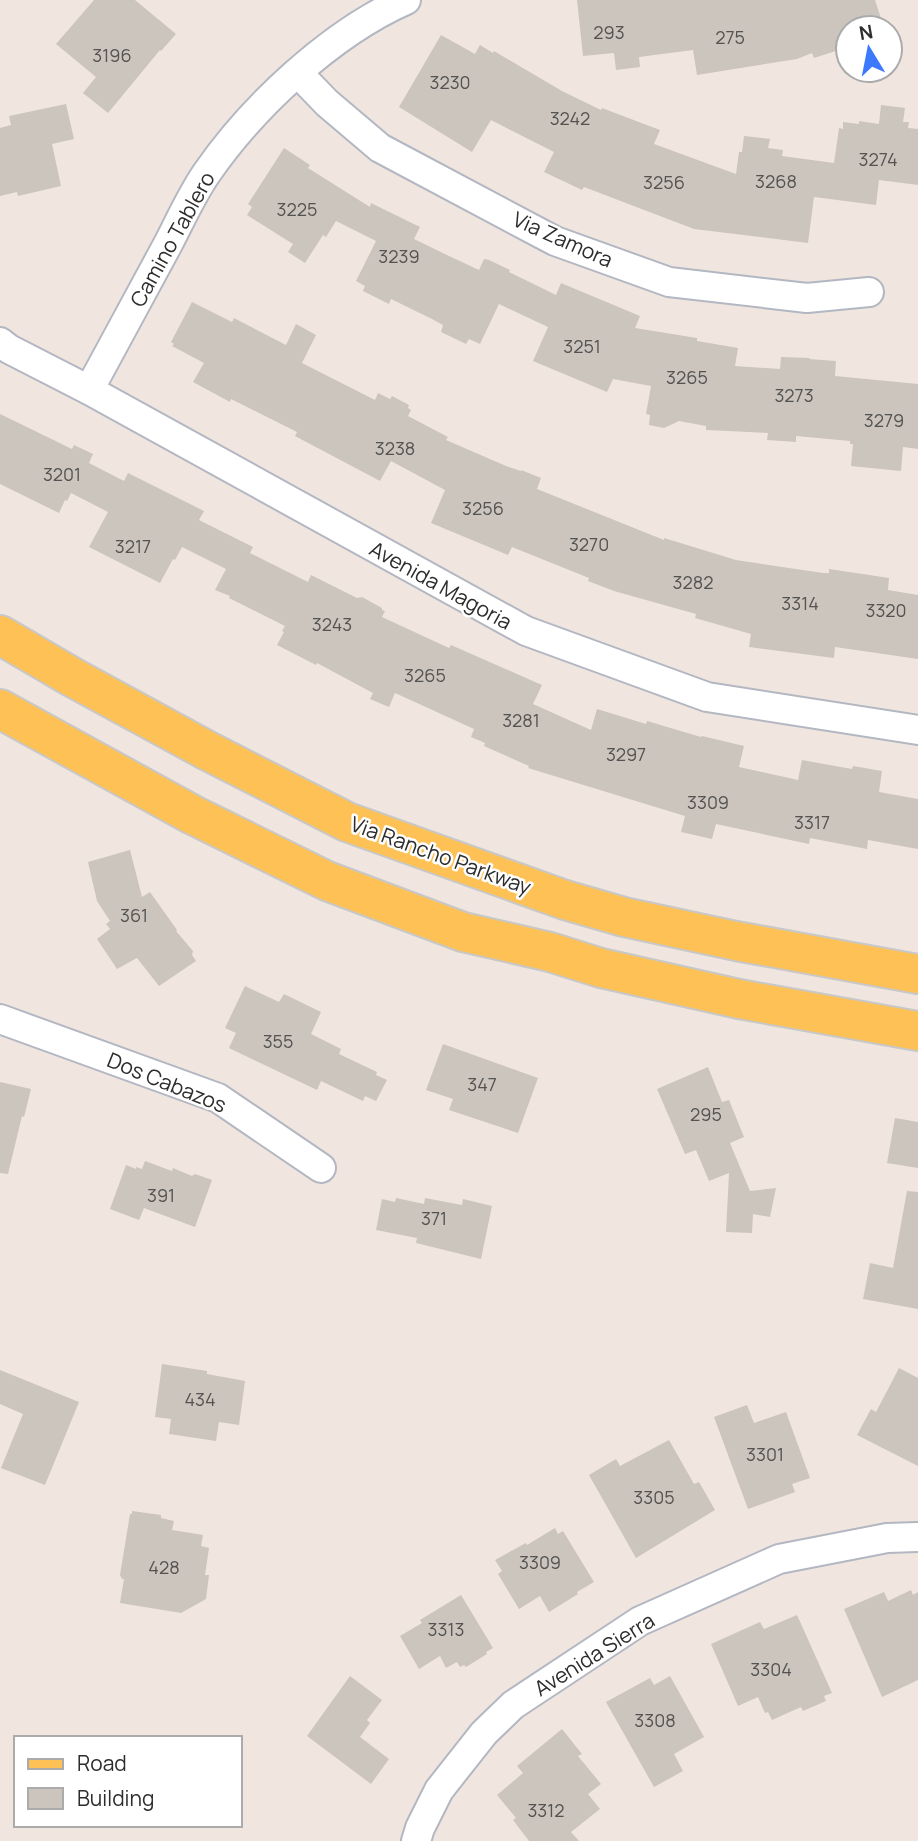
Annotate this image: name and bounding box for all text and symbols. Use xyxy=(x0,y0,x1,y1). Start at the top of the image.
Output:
north arrow xyxy=(834,14,904,84)
text: N xyxy=(857,18,875,46)
house number: 293 xyxy=(593,20,625,44)
house number: 275 xyxy=(715,25,745,49)
house number: 3196 xyxy=(92,43,132,67)
house number: 3230 xyxy=(429,70,471,94)
house number: 3242 xyxy=(550,106,590,130)
house number: 3274 xyxy=(858,147,898,171)
street label: Camino Tablero xyxy=(123,166,221,312)
house number: 3268 xyxy=(755,169,797,193)
house number: 3256 xyxy=(643,170,685,194)
house number: 3225 xyxy=(277,197,317,221)
street label: Via Zamora xyxy=(509,205,617,273)
house number: 3239 xyxy=(378,244,420,268)
house number: 3251 xyxy=(563,334,601,358)
house number: 3265 xyxy=(666,365,708,389)
house number: 3273 xyxy=(774,383,814,407)
house number: 3279 xyxy=(864,408,904,432)
house number: 3238 xyxy=(375,436,415,460)
house number: 3201 xyxy=(43,462,81,486)
house number: 3256 xyxy=(462,496,504,520)
house number: 3270 xyxy=(569,532,609,556)
house number: 3217 xyxy=(115,534,151,558)
street label: Avenida Magoria xyxy=(365,534,517,636)
house number: 3282 xyxy=(673,570,713,594)
house number: 3314 xyxy=(781,591,819,615)
house number: 3320 xyxy=(865,598,907,622)
house number: 3243 xyxy=(312,612,352,636)
house number: 3265 xyxy=(404,663,446,687)
house number: 3281 xyxy=(502,708,540,732)
house number: 3297 xyxy=(606,742,646,766)
house number: 3309 xyxy=(687,790,729,814)
street label: Via Rancho Parkway xyxy=(347,809,535,901)
house number: 3317 xyxy=(794,810,830,834)
house number: 361 xyxy=(120,903,148,927)
house number: 355 xyxy=(263,1029,293,1053)
street label: Dos Cabazos xyxy=(103,1045,231,1119)
house number: 347 xyxy=(467,1072,497,1096)
house number: 295 xyxy=(690,1102,722,1126)
house number: 391 xyxy=(147,1183,175,1207)
house number: 371 xyxy=(421,1206,447,1230)
house number: 434 xyxy=(184,1387,216,1411)
house number: 3301 xyxy=(746,1442,784,1466)
house number: 3305 xyxy=(633,1485,675,1509)
house number: 3309 xyxy=(519,1550,561,1574)
house number: 428 xyxy=(148,1555,180,1579)
street label: Avenida Sierra xyxy=(529,1606,659,1702)
house number: 3313 xyxy=(428,1617,464,1641)
house number: 3304 xyxy=(750,1657,792,1681)
house number: 3308 xyxy=(634,1708,676,1732)
legend xyxy=(14,1736,242,1827)
text: Road xyxy=(77,1749,127,1777)
text: Building xyxy=(77,1784,154,1812)
house number: 3312 xyxy=(527,1798,565,1822)

